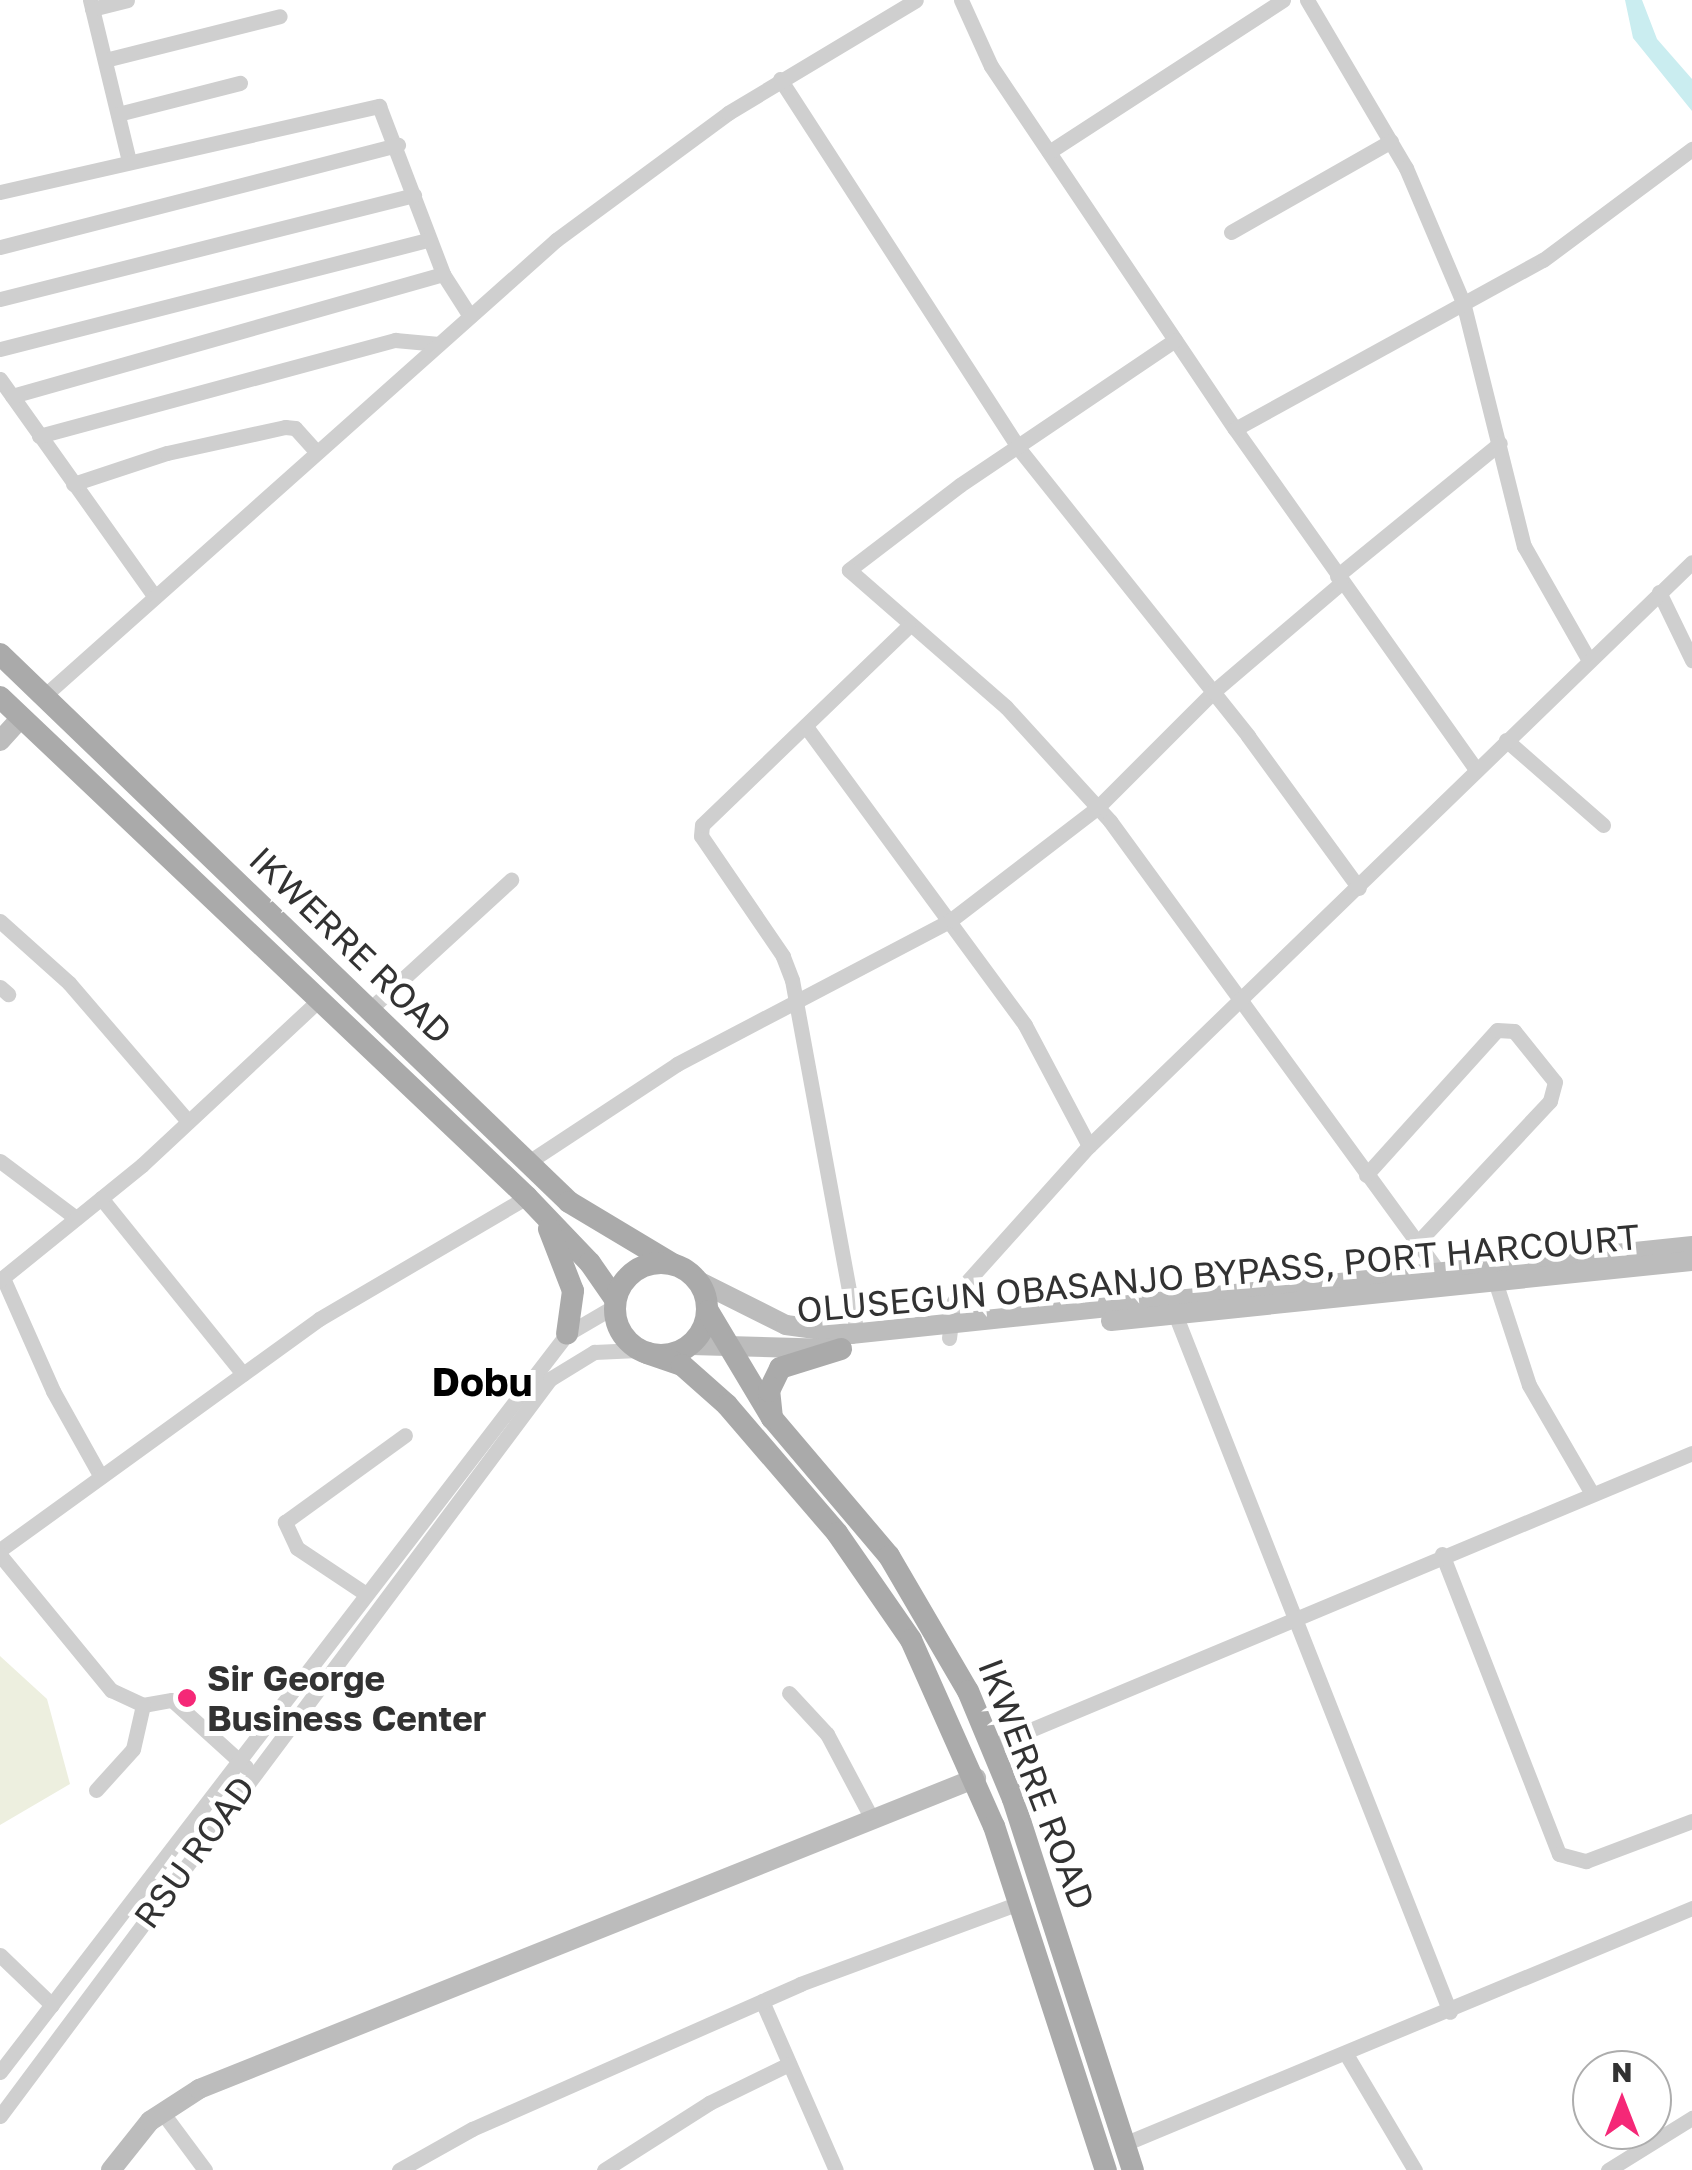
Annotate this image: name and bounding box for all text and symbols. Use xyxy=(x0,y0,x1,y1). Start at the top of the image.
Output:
street label: IKWERRE ROAD xyxy=(241,838,461,1052)
street label: OLUSEGUN OBASANJO BYPASS, PORT HARCOURT xyxy=(795,1215,1641,1331)
district label: Dobu xyxy=(432,1357,532,1405)
street label: IKWERRE ROAD xyxy=(970,1653,1104,1915)
place label: Sir George Business Center xyxy=(207,1657,486,1739)
marker: Sir George Business Center xyxy=(176,1687,198,1709)
street label: RSU ROAD xyxy=(125,1768,263,1936)
north arrow xyxy=(1572,2050,1672,2150)
text: N xyxy=(1611,2055,1633,2088)

